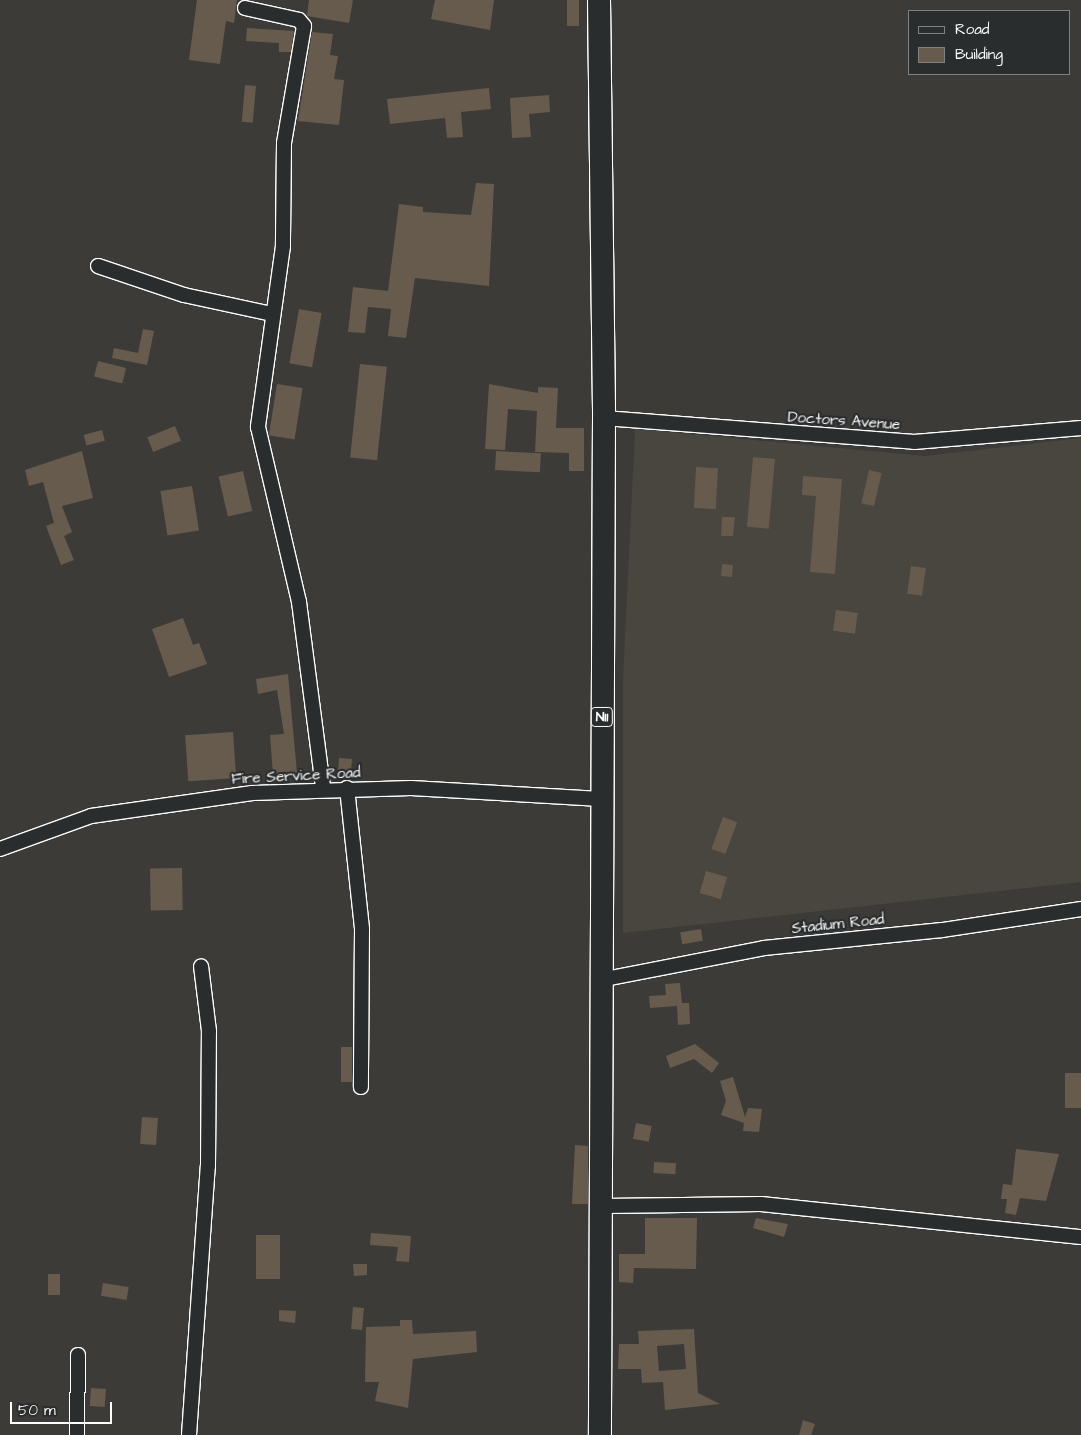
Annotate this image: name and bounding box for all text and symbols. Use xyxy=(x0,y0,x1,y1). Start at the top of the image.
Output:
legend xyxy=(908,10,1071,75)
text: Road xyxy=(955,19,989,40)
text: Building xyxy=(955,44,1003,65)
street label: Doctors Avenue xyxy=(787,408,901,434)
road number: N11 xyxy=(591,706,613,729)
street label: Fire Service Road xyxy=(231,764,361,788)
street label: Stadium Road xyxy=(791,910,885,938)
scale bar xyxy=(12,1392,115,1424)
text: 50 m xyxy=(18,1400,56,1421)

